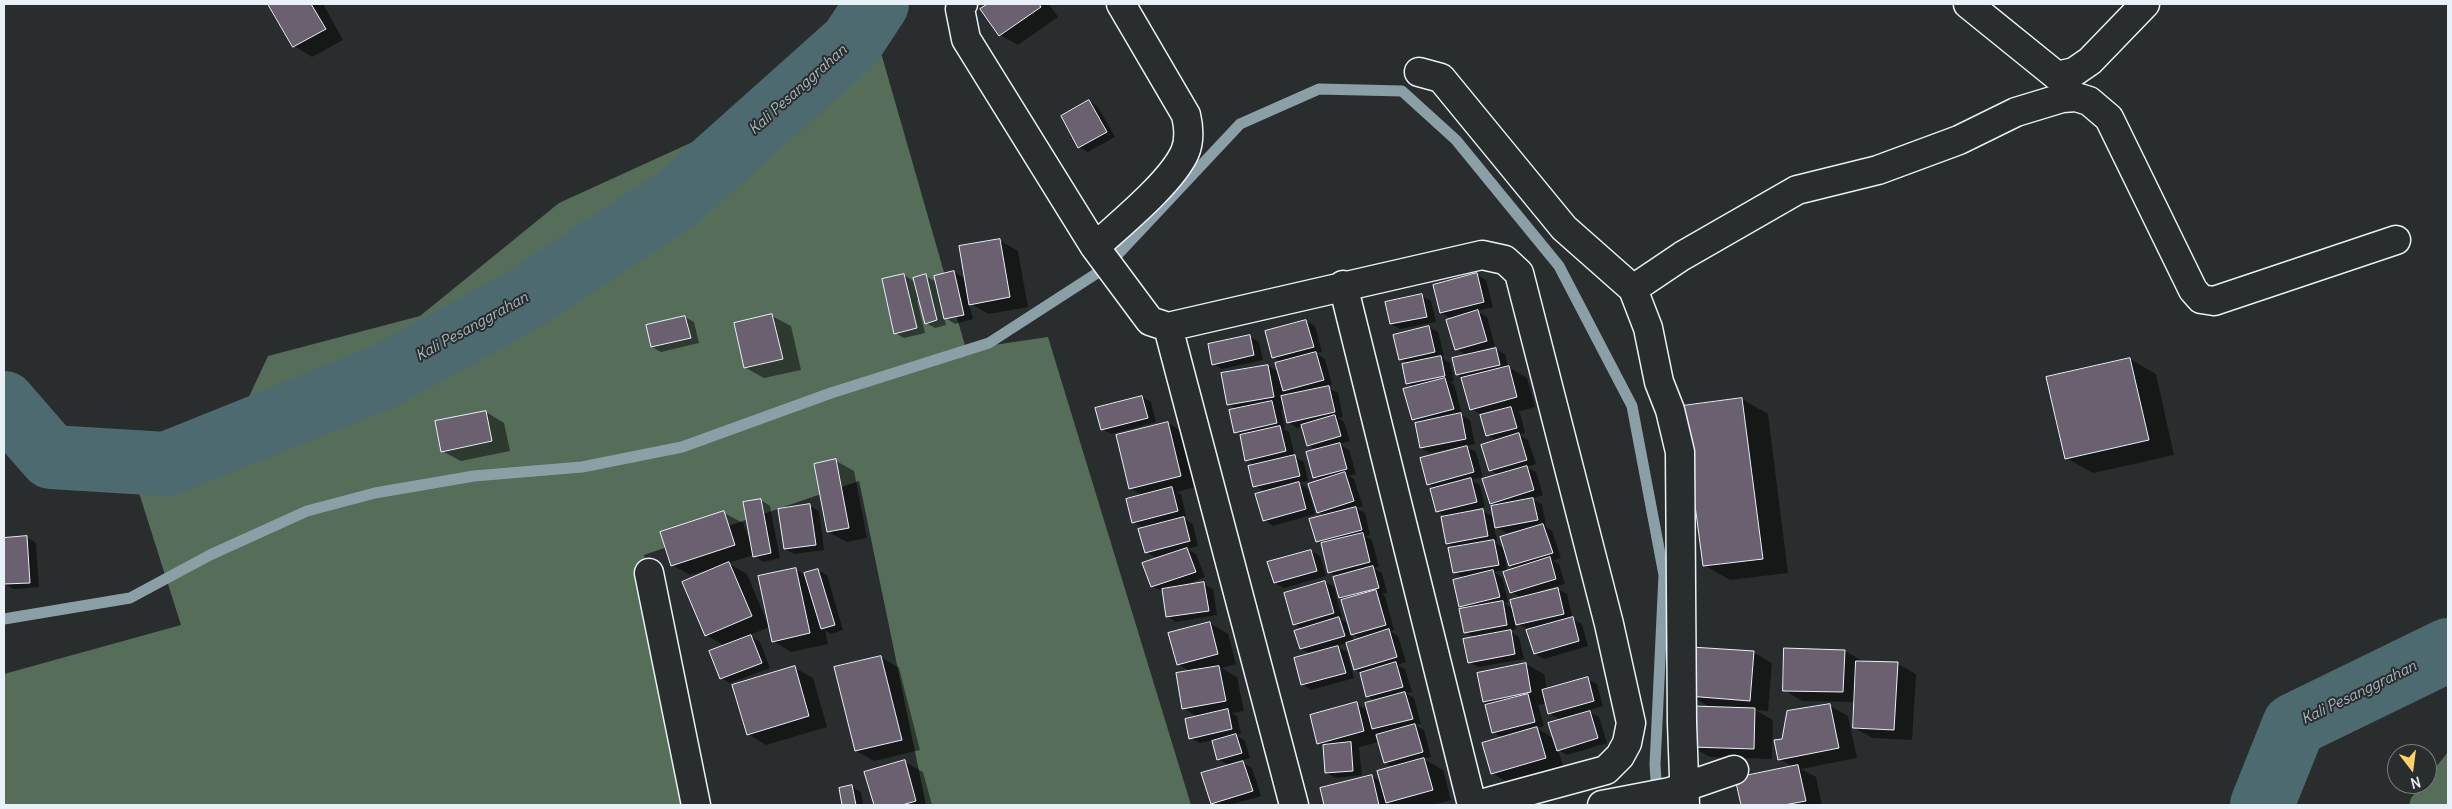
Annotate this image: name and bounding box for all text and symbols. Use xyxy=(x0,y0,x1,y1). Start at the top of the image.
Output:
water label: Kali Pesanggrahan xyxy=(745,41,851,139)
water label: Kali Pesanggrahan xyxy=(413,289,531,365)
water label: Kali Pesanggrahan xyxy=(2299,657,2419,729)
north arrow xyxy=(2387,744,2437,794)
text: N xyxy=(2409,773,2423,792)

